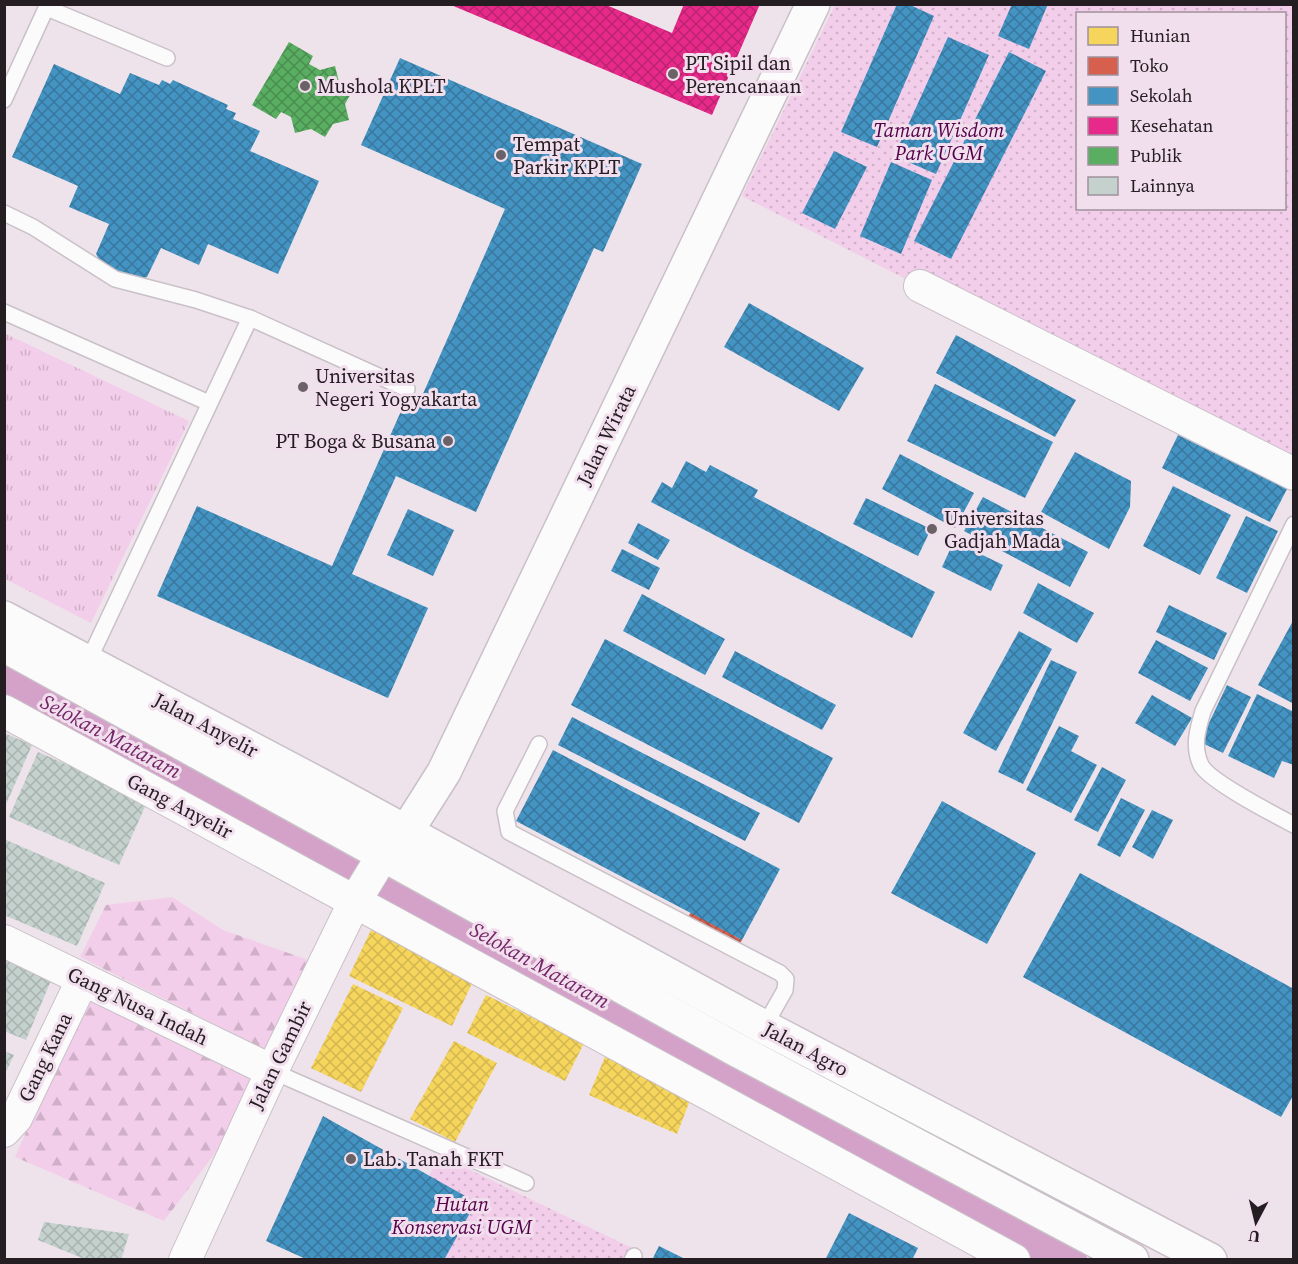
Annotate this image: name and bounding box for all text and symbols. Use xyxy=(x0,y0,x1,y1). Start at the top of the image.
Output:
legend xyxy=(1076,12,1286,210)
text: Hunian xyxy=(1130,23,1191,48)
place label: PT Sipil dan Perencanaan xyxy=(685,49,802,100)
text: Toko xyxy=(1130,53,1169,78)
marker: PT Sipil dan Perencanaan xyxy=(666,67,680,81)
place label: Mushola KPLT xyxy=(317,72,445,100)
marker: Mushola KPLT xyxy=(298,79,312,93)
text: Sekolah xyxy=(1130,83,1193,108)
text: Kesehatan xyxy=(1130,113,1214,138)
park label: Taman Wisdom Park UGM xyxy=(874,116,1005,167)
place label: Tempat Parkir KPLT xyxy=(513,130,620,181)
text: Publik xyxy=(1130,143,1182,168)
marker: Tempat Parkir KPLT xyxy=(494,148,508,162)
text: Lainnya xyxy=(1130,173,1195,198)
place label: Universitas Negeri Yogyakarta xyxy=(315,362,478,413)
street label: Jalan Wirata xyxy=(569,379,643,491)
marker: Universitas Negeri Yogyakarta xyxy=(296,380,310,394)
place label: PT Boga & Busana xyxy=(275,427,437,455)
marker: PT Boga & Busana xyxy=(441,434,455,448)
place label: Universitas Gadjah Mada xyxy=(944,504,1062,555)
marker: Universitas Gadjah Mada xyxy=(925,522,939,536)
street label: Jalan Anyelir xyxy=(148,685,264,765)
water label: Selokan Mataram xyxy=(36,687,186,785)
street label: Gang Anyelir xyxy=(122,766,238,846)
water label: Selokan Mataram xyxy=(465,915,615,1015)
street label: Gang Nusa Indah xyxy=(63,960,213,1052)
street label: Jalan Gambir xyxy=(241,996,319,1115)
street label: Gang Kana xyxy=(11,1007,79,1106)
street label: Jalan Agro xyxy=(758,1014,853,1083)
place label: Lab. Tanah FKT xyxy=(363,1145,504,1173)
marker: Lab. Tanah FKT xyxy=(344,1152,358,1166)
park label: Hutan Konservasi UGM xyxy=(391,1190,533,1241)
north arrow xyxy=(1226,1192,1286,1252)
text: U xyxy=(1247,1225,1261,1249)

